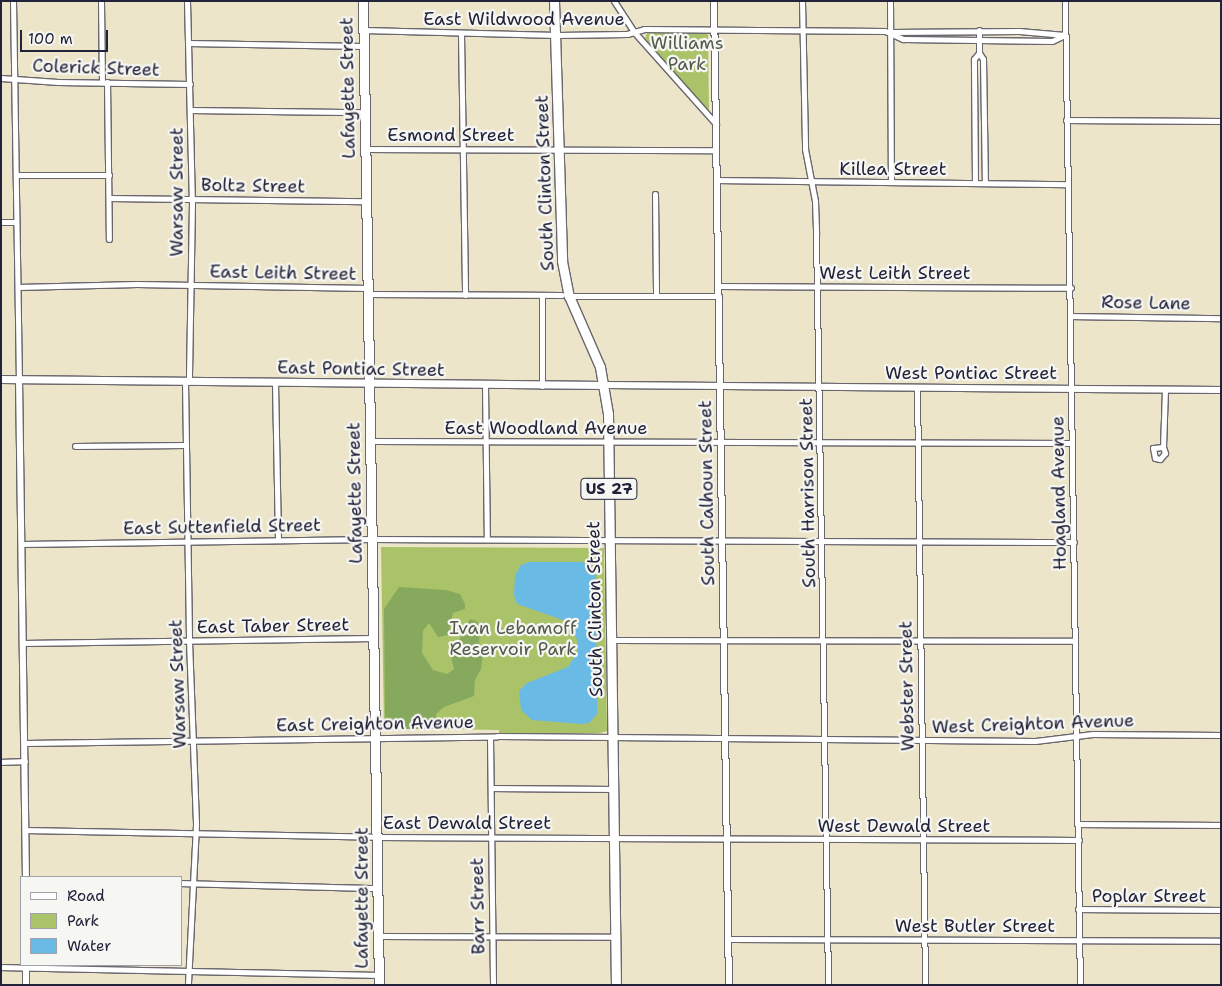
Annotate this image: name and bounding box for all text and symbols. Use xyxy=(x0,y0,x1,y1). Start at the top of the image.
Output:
street label: East Wildwood Avenue xyxy=(423,8,625,30)
street label: Lafayette Street xyxy=(336,17,360,159)
scale bar xyxy=(22,20,110,52)
text: 100 m xyxy=(28,29,73,49)
park label: Williams Park xyxy=(650,33,724,76)
street label: Colerick Street xyxy=(32,55,160,81)
street label: South Clinton Street xyxy=(531,95,559,271)
street label: Esmond Street xyxy=(387,124,515,146)
street label: Warsaw Street xyxy=(166,127,188,257)
street label: Killea Street xyxy=(839,158,947,180)
street label: Boltz Street xyxy=(201,174,305,198)
street label: East Leith Street xyxy=(209,261,357,285)
street label: West Leith Street xyxy=(819,262,971,284)
street label: Rose Lane xyxy=(1101,291,1191,315)
street label: East Pontiac Street xyxy=(277,357,445,381)
street label: West Pontiac Street xyxy=(885,362,1057,384)
street label: South Harrison Street xyxy=(796,398,820,588)
street label: South Calhoun Street xyxy=(695,400,719,586)
street label: Hoagland Avenue xyxy=(1047,416,1071,570)
street label: East Woodland Avenue xyxy=(445,417,647,439)
street label: Lafayette Street xyxy=(343,422,367,564)
road number: US 27 xyxy=(580,476,638,502)
street label: East Suttenfield Street xyxy=(123,514,321,540)
street label: South Clinton Street xyxy=(583,521,607,697)
street label: East Taber Street xyxy=(196,614,350,638)
park label: Ivan Lebamoff Reservoir Park xyxy=(449,618,577,660)
street label: Warsaw Street xyxy=(165,619,191,749)
street label: Webster Street xyxy=(895,621,919,751)
street label: West Creighton Avenue xyxy=(931,710,1135,738)
street label: East Creighton Avenue xyxy=(276,711,474,737)
street label: East Dewald Street xyxy=(383,812,551,834)
street label: West Dewald Street xyxy=(818,815,990,837)
street label: Lafayette Street xyxy=(351,827,373,969)
street label: Barr Street xyxy=(466,857,490,955)
legend xyxy=(20,876,182,966)
street label: Poplar Street xyxy=(1092,885,1206,907)
text: Road xyxy=(67,886,105,906)
text: Park xyxy=(67,911,99,931)
street label: West Butler Street xyxy=(895,915,1055,937)
text: Water xyxy=(67,936,111,956)

